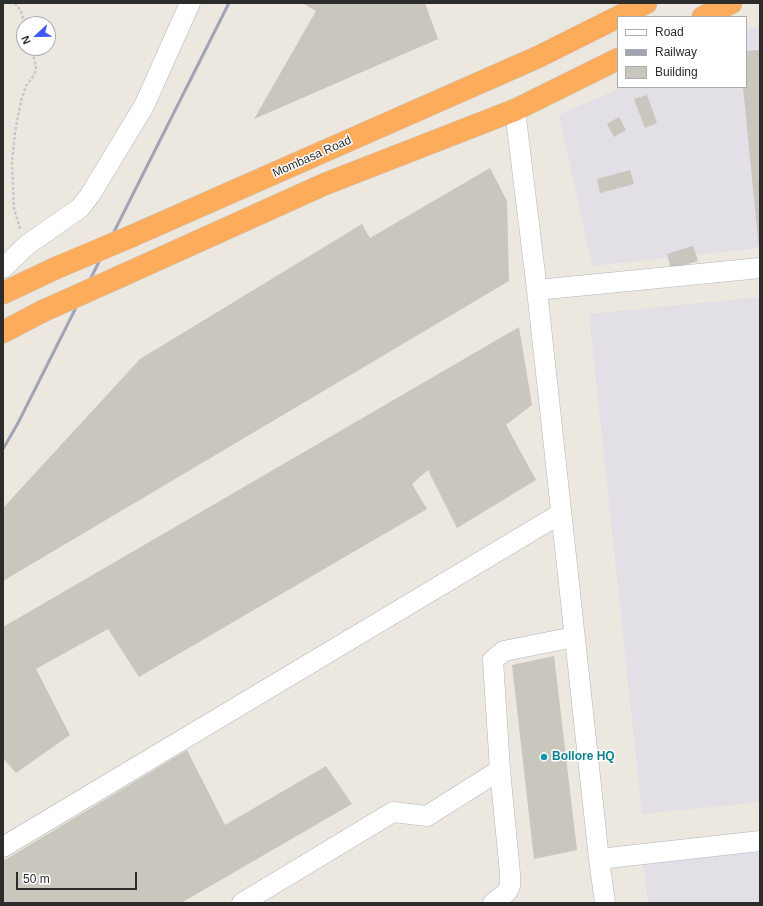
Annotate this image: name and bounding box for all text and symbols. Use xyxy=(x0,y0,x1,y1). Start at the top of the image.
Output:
north arrow xyxy=(16,16,56,56)
legend xyxy=(617,16,747,88)
text: Road xyxy=(655,25,684,39)
text: N xyxy=(19,34,33,46)
text: Railway xyxy=(655,45,697,59)
text: Building xyxy=(655,65,698,79)
street label: Mombasa Road xyxy=(270,133,354,181)
place label: Bollore HQ xyxy=(552,750,615,764)
marker: Bollore HQ xyxy=(539,752,549,762)
scale bar xyxy=(18,864,139,890)
text: 50 m xyxy=(23,872,50,886)

